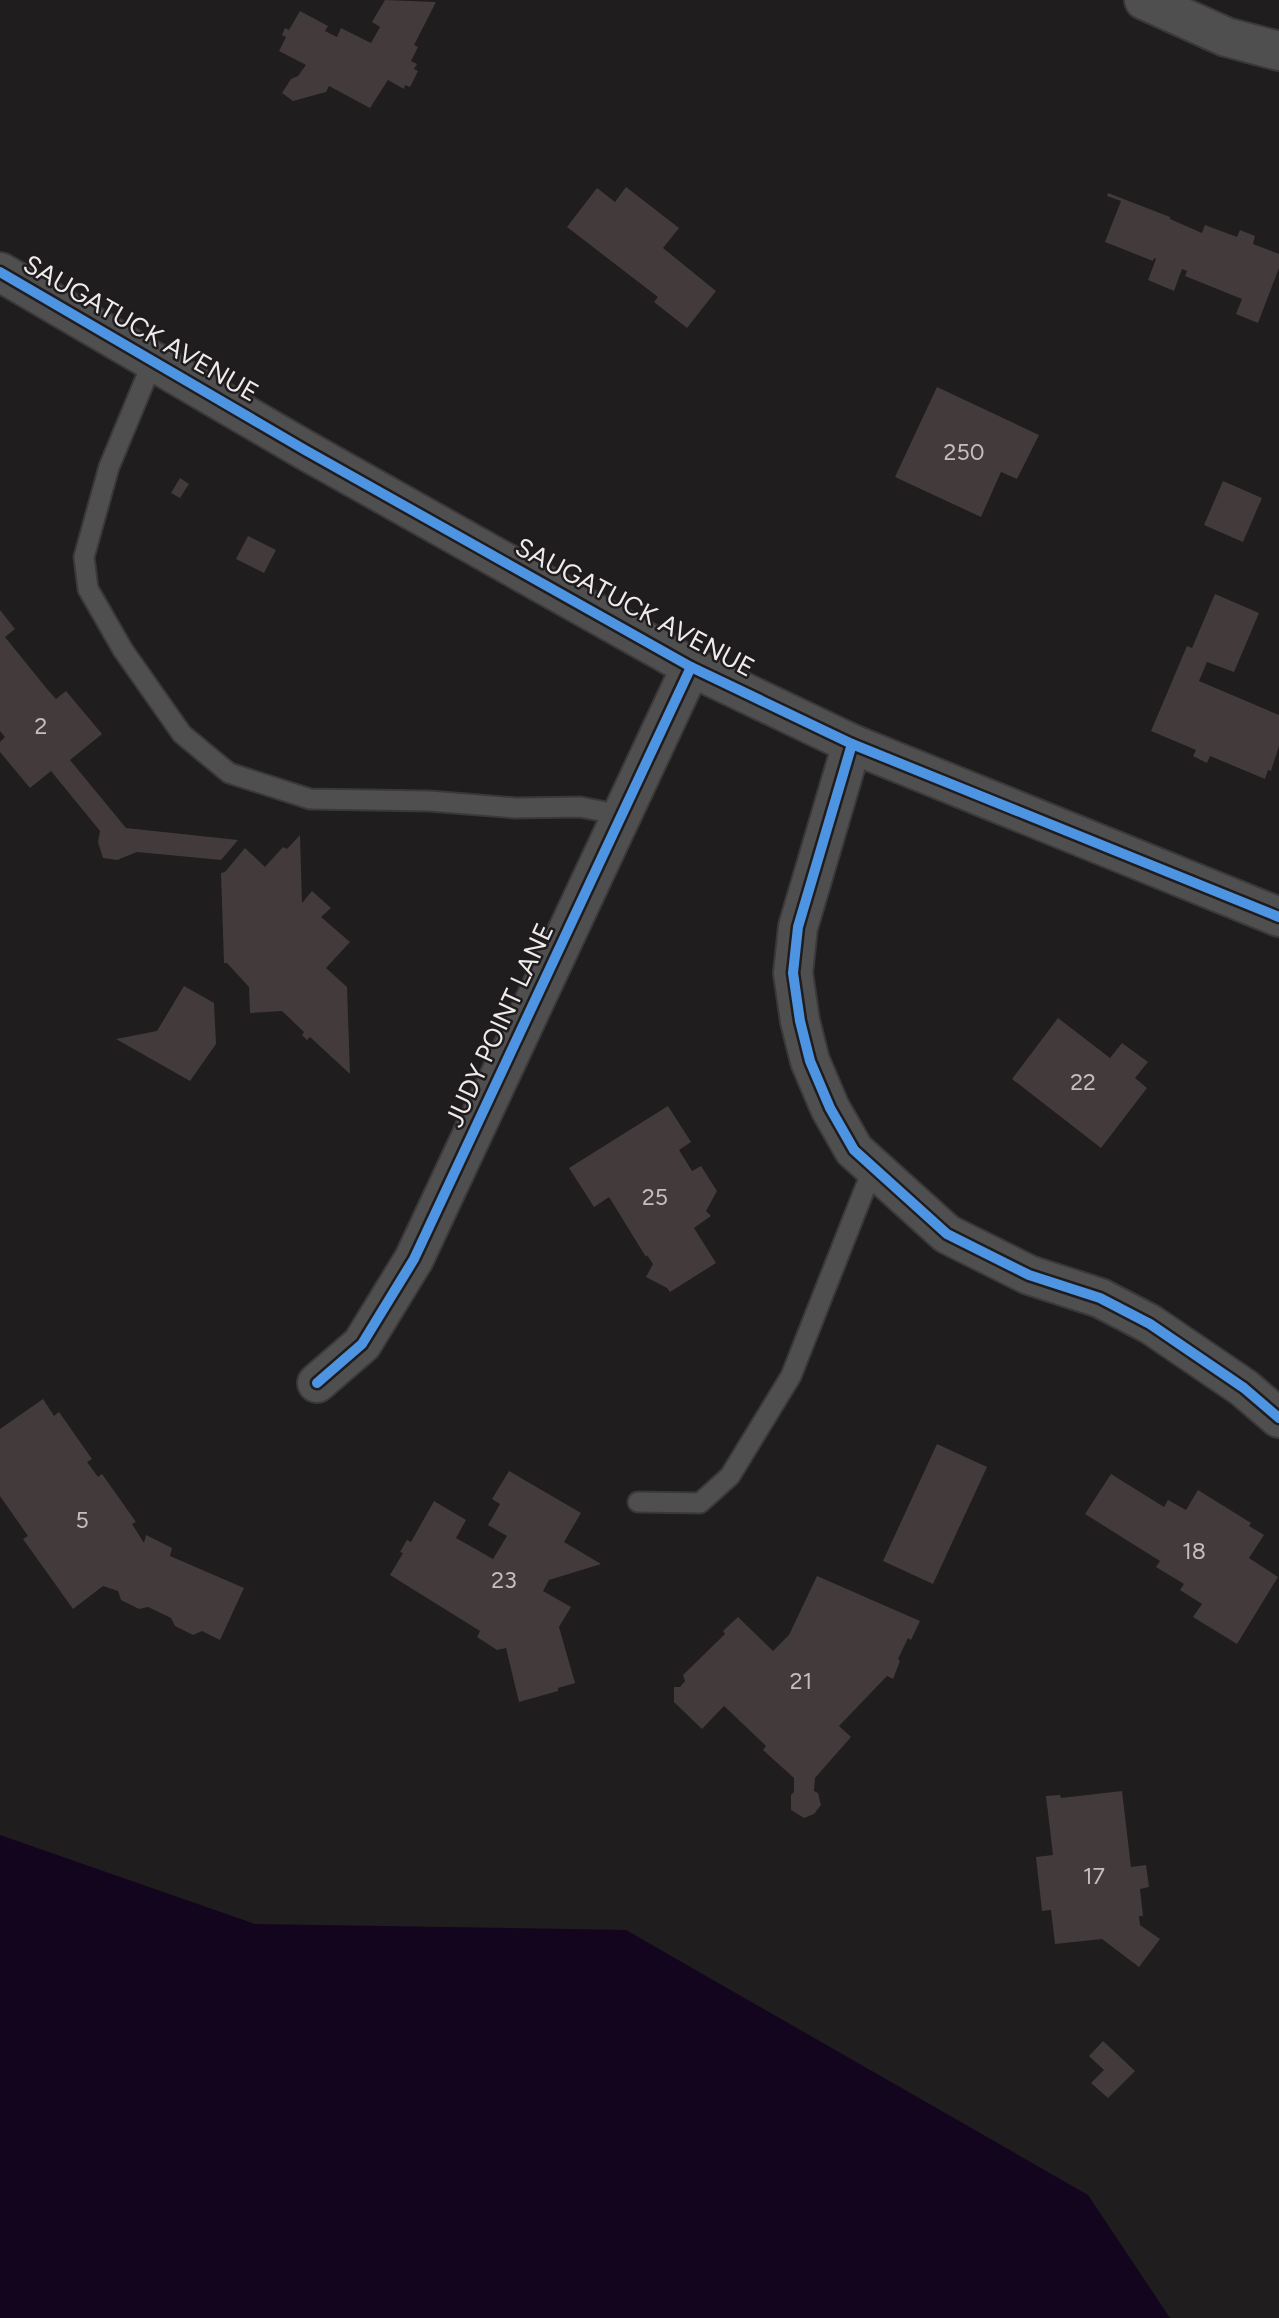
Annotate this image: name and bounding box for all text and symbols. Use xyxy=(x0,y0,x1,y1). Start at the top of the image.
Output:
street label: SAUGATUCK AVENUE xyxy=(18,248,264,408)
house number: 250 xyxy=(944,438,984,466)
street label: SAUGATUCK AVENUE xyxy=(510,530,760,684)
house number: 2 xyxy=(35,712,47,740)
street label: JUDY POINT LANE xyxy=(438,918,560,1132)
house number: 22 xyxy=(1070,1068,1096,1096)
house number: 25 xyxy=(642,1183,668,1211)
house number: 5 xyxy=(75,1506,89,1534)
house number: 18 xyxy=(1182,1537,1206,1565)
house number: 23 xyxy=(491,1566,517,1594)
house number: 21 xyxy=(790,1667,812,1695)
house number: 17 xyxy=(1083,1862,1105,1890)

